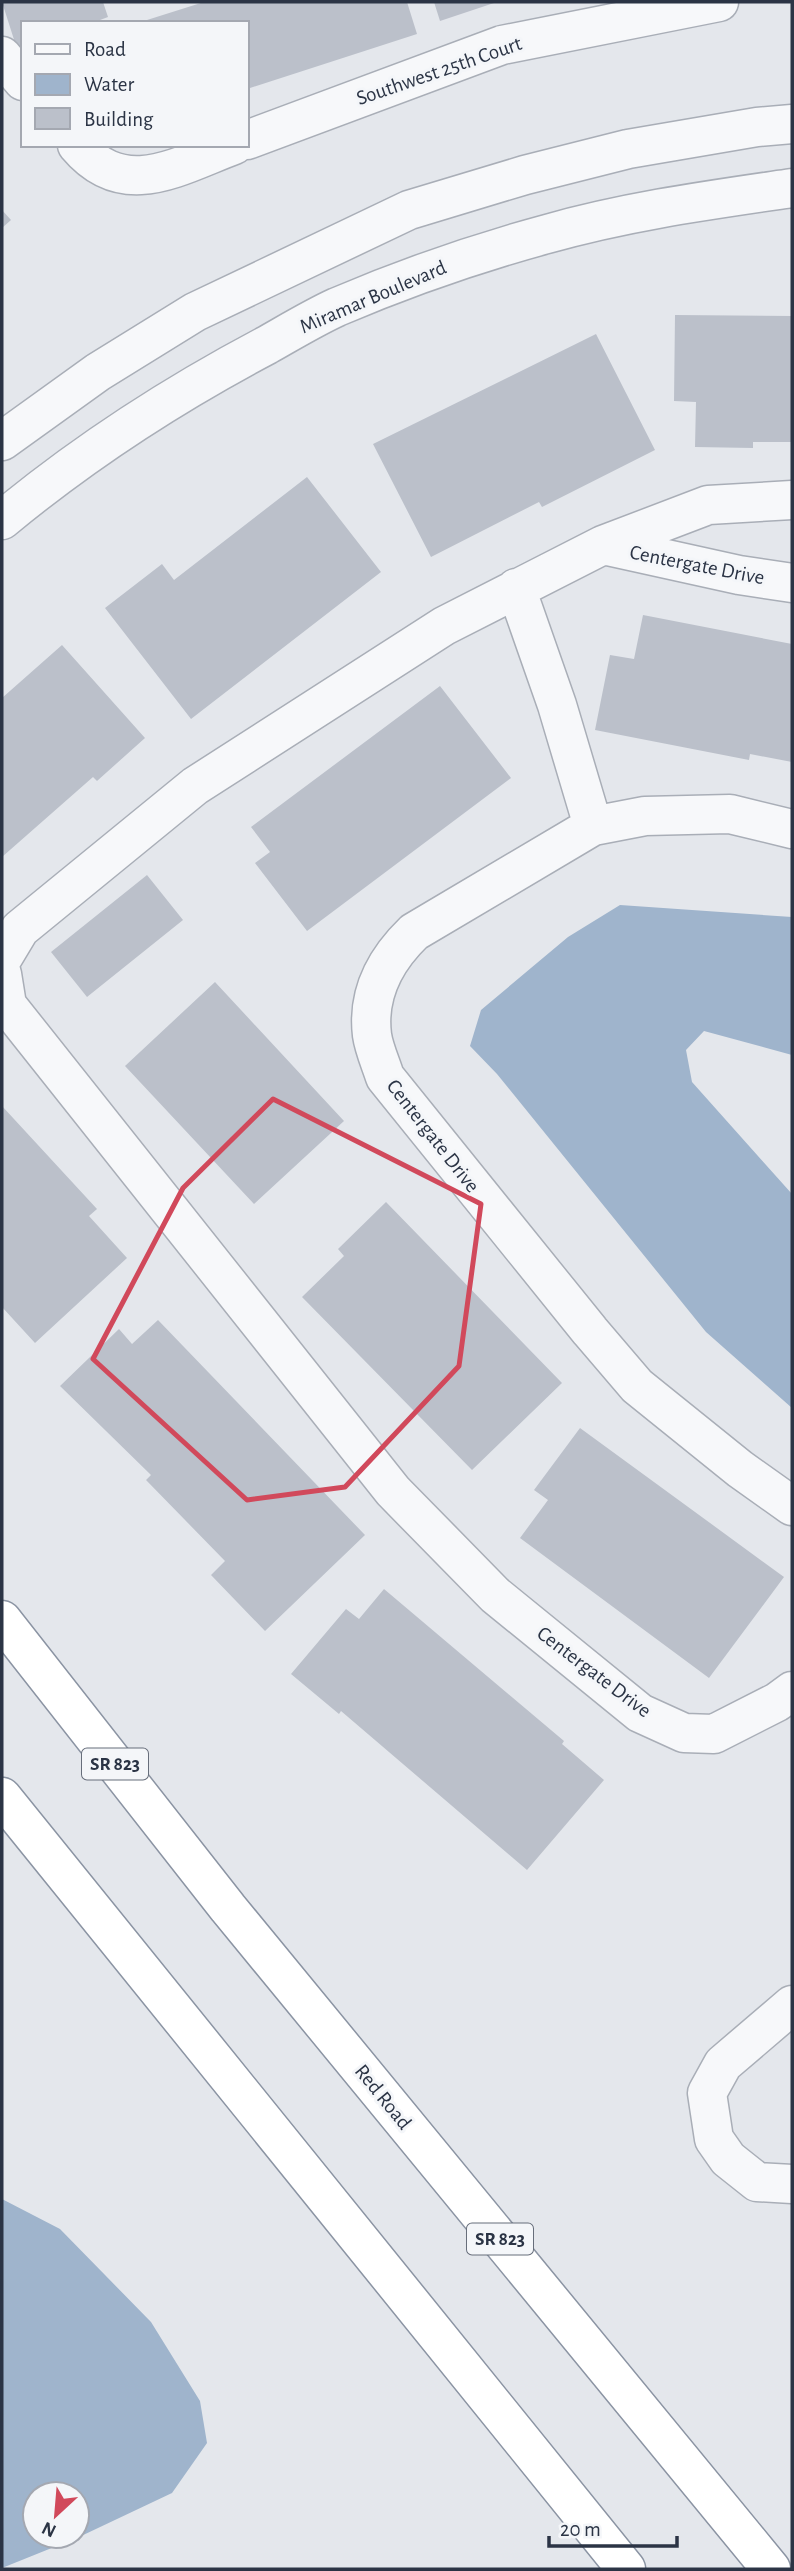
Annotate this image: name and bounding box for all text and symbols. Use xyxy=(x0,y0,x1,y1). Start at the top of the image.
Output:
legend xyxy=(21,21,248,147)
street label: Southwest 25th Court xyxy=(354,33,525,109)
text: Road xyxy=(84,39,126,60)
text: Water xyxy=(84,74,134,95)
text: Building xyxy=(84,109,154,130)
street label: Miramar Boulevard xyxy=(297,257,449,337)
street label: Centergate Drive xyxy=(628,542,766,588)
street label: Centergate Drive xyxy=(383,1076,483,1196)
street label: Centergate Drive xyxy=(533,1622,655,1722)
road number: SR 823 xyxy=(82,1748,148,1780)
street label: Red Road xyxy=(351,2061,415,2133)
road number: SR 823 xyxy=(467,2224,533,2254)
north arrow xyxy=(21,2480,91,2550)
scale bar xyxy=(549,2504,677,2548)
text: N xyxy=(39,2517,59,2540)
text: 20 m xyxy=(560,2519,601,2540)

